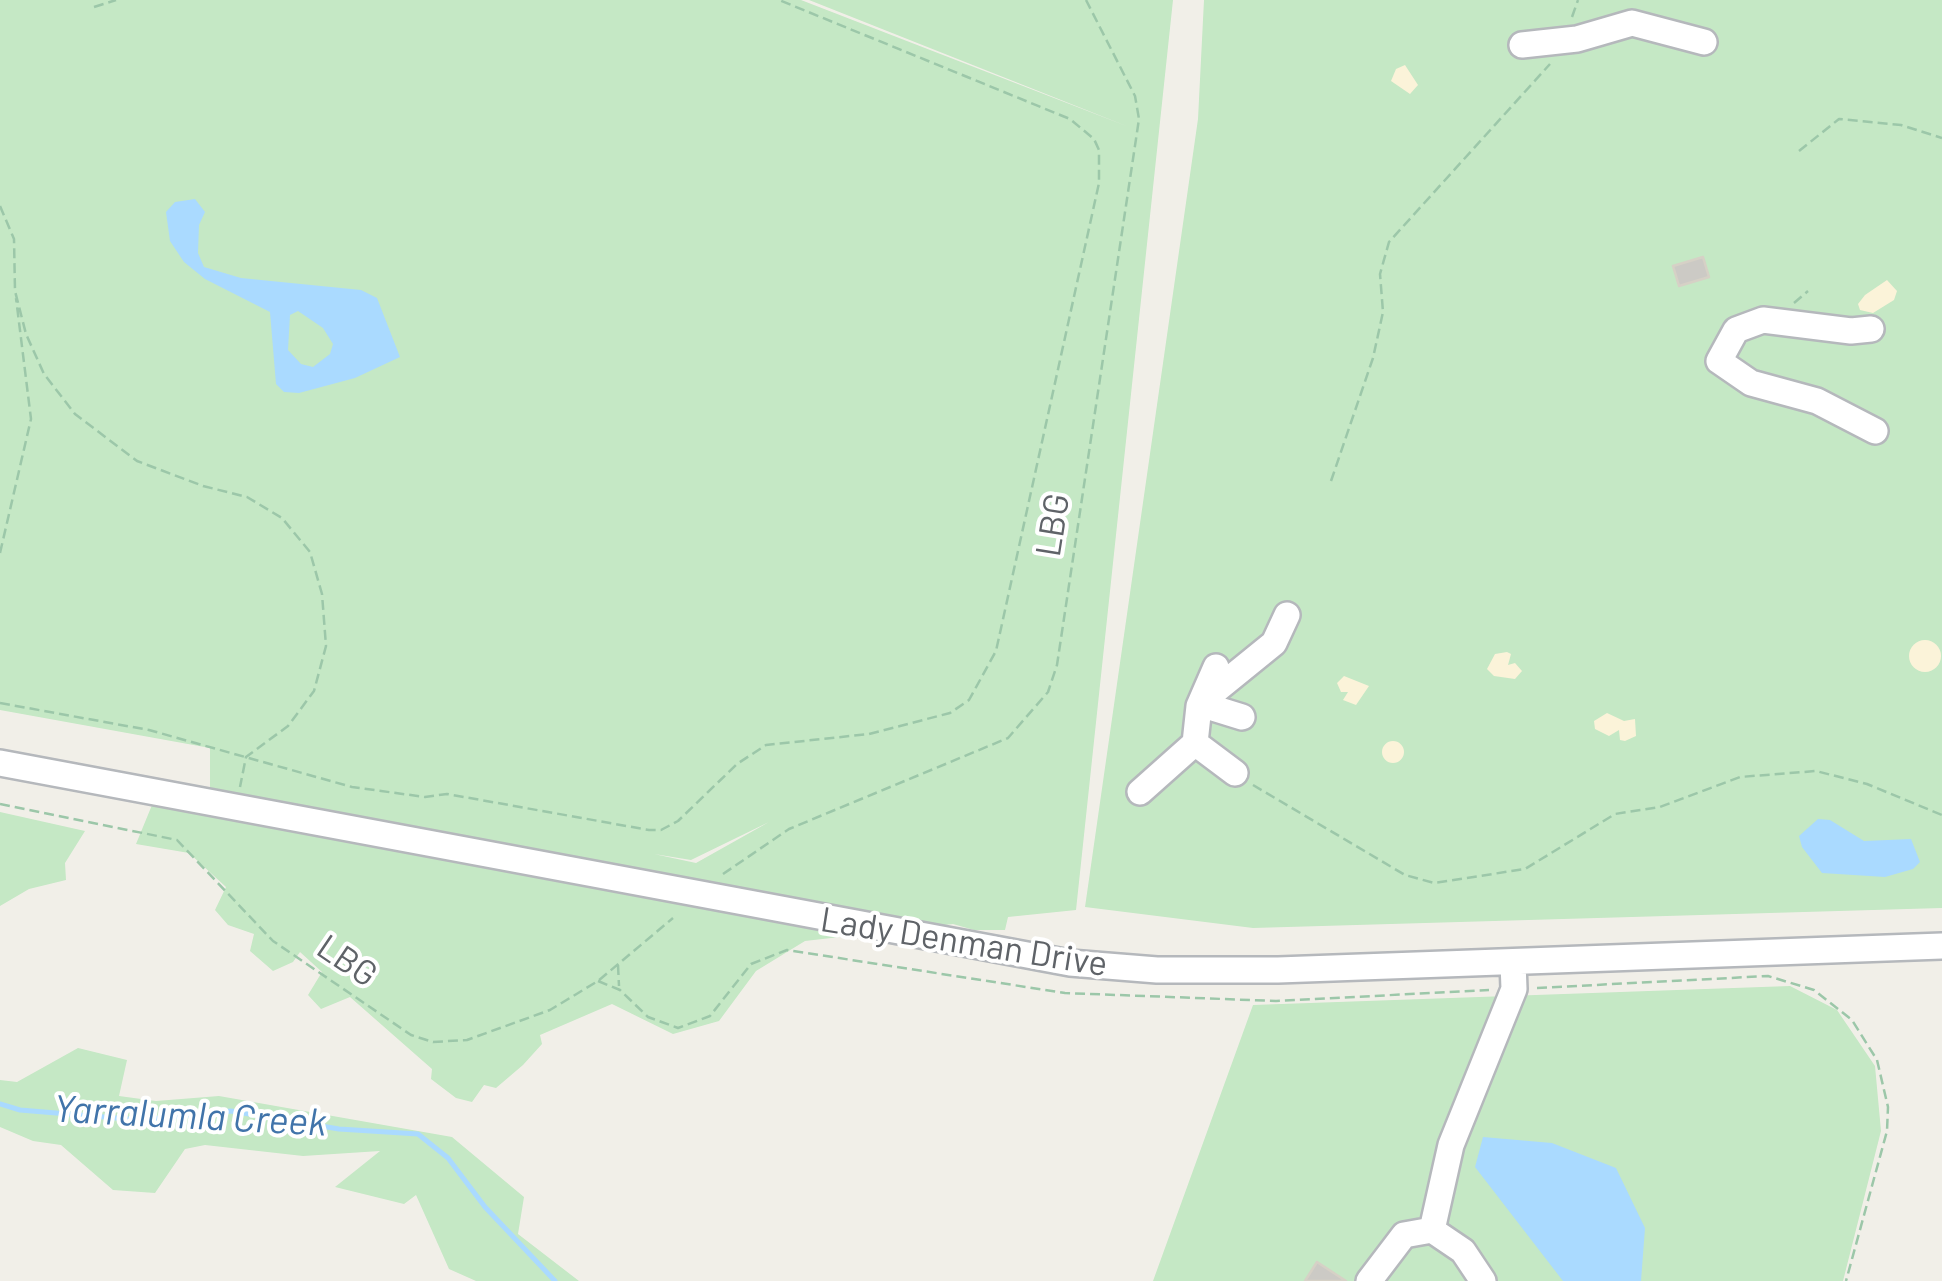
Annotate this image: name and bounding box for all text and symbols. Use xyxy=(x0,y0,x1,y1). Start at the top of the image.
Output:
street label: LBG xyxy=(1027,490,1079,560)
street label: Lady Denman Drive xyxy=(818,899,1110,985)
street label: LBG xyxy=(309,926,385,996)
water label: Yarralumla Creek xyxy=(53,1086,327,1146)

